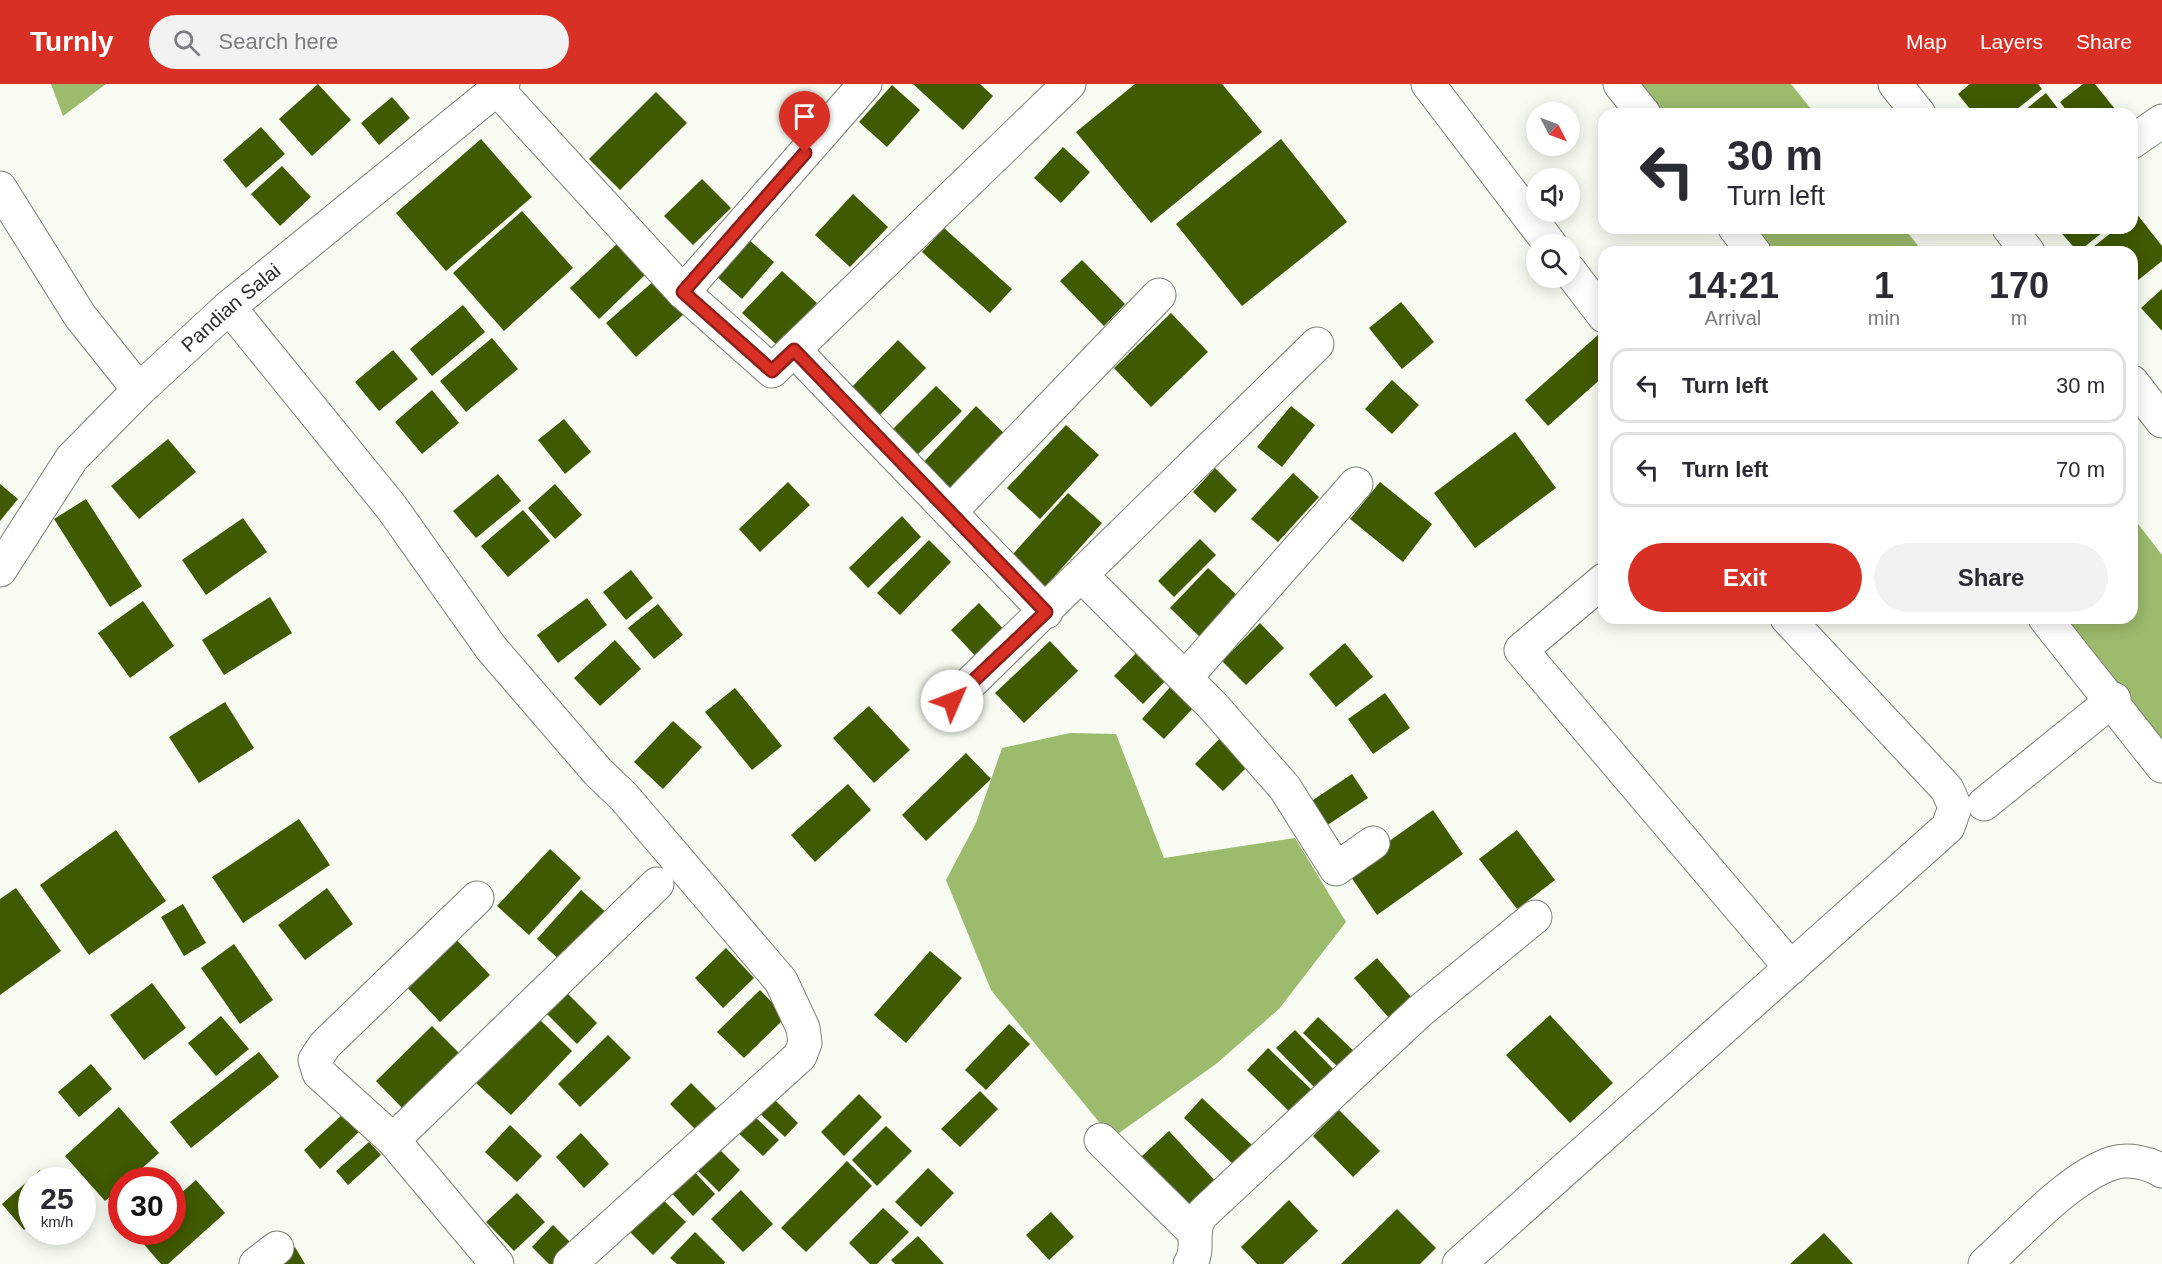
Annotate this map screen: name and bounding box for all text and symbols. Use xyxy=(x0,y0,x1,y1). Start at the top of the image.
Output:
search box xyxy=(149,15,569,69)
text: Turnly xyxy=(30,26,113,57)
icon: search xyxy=(170,26,203,59)
text: Search here xyxy=(218,29,338,54)
text: Map xyxy=(1906,30,1947,53)
text: Layers xyxy=(1980,30,2043,53)
text: Share xyxy=(2076,30,2132,53)
pin xyxy=(779,91,830,153)
icon: arrive xyxy=(788,100,821,133)
north arrow xyxy=(1526,102,1580,156)
map controls xyxy=(1526,102,1580,288)
icon: left xyxy=(1628,132,1706,210)
text: 30 m xyxy=(1727,132,1823,179)
button: sound xyxy=(1526,168,1580,222)
text: Turn left xyxy=(1727,181,1825,211)
button: search xyxy=(1526,234,1580,288)
street label: Pandian Salai xyxy=(177,259,285,356)
text: 14:21 xyxy=(1687,265,1779,306)
text: 1 xyxy=(1874,265,1894,306)
text: 170 xyxy=(1989,265,2049,306)
text: Arrival xyxy=(1705,307,1761,329)
text: min xyxy=(1868,307,1900,329)
text: m xyxy=(2011,307,2027,329)
icon: left xyxy=(1631,369,1664,402)
text: Turn left xyxy=(1682,373,1768,398)
text: 30 m xyxy=(2056,373,2105,398)
icon: left xyxy=(1631,453,1664,486)
text: Turn left xyxy=(1682,457,1768,482)
text: 70 m xyxy=(2056,457,2105,482)
button: Exit xyxy=(1628,543,1862,612)
button: Share xyxy=(1874,543,2108,612)
position arrow xyxy=(920,669,984,733)
speed limit sign: 30 xyxy=(108,1167,186,1245)
text: 25 xyxy=(40,1182,74,1215)
text: km/h xyxy=(41,1213,73,1230)

